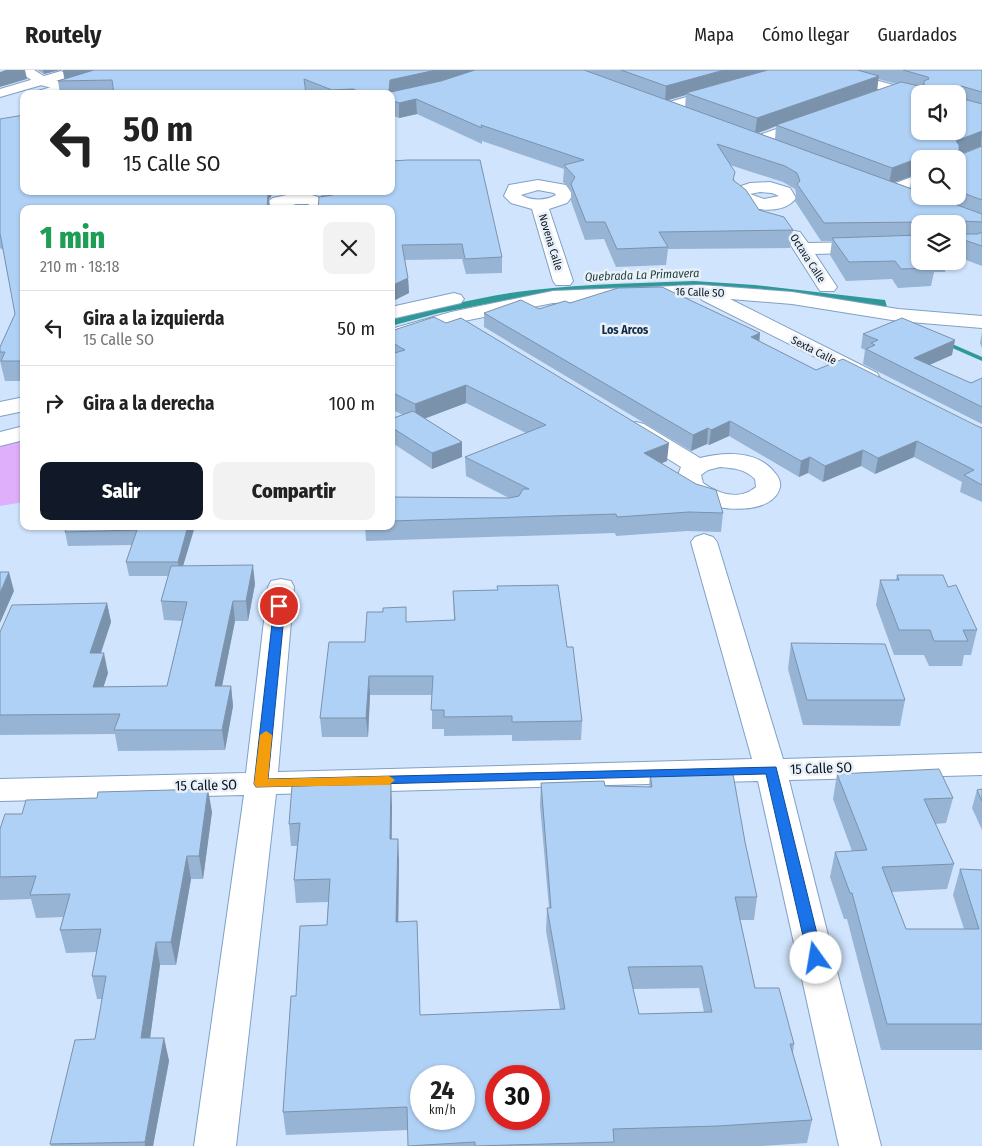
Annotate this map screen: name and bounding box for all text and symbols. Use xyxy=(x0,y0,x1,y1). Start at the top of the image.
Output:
text: Routely xyxy=(25,21,101,49)
text: Mapa xyxy=(694,24,734,46)
text: Cómo llegar xyxy=(762,24,849,46)
text: Guardados xyxy=(877,24,957,46)
map controls xyxy=(911,85,966,270)
button: sound xyxy=(911,85,966,140)
text: 50 m xyxy=(123,108,193,150)
icon: left xyxy=(40,110,105,175)
text: 15 Calle SO xyxy=(123,150,221,177)
button: search xyxy=(911,150,966,205)
street label: Novena Calle xyxy=(536,212,565,272)
button: layers xyxy=(911,215,966,270)
text: 1 min xyxy=(40,220,105,256)
button: close xyxy=(323,222,375,274)
street label: Octava Calle xyxy=(787,232,828,285)
text: 210 m · 18:18 xyxy=(40,257,119,276)
water label: Quebrada La Primavera xyxy=(585,266,699,284)
street label: 16 Calle SO xyxy=(675,285,725,300)
text: Gira a la izquierda xyxy=(83,307,225,330)
icon: left xyxy=(40,314,68,342)
text: 50 m xyxy=(337,317,375,340)
district label: Los Arcos xyxy=(602,323,649,337)
text: 15 Calle SO xyxy=(83,330,154,349)
street label: Sexta Calle xyxy=(789,334,839,367)
icon: right xyxy=(40,389,68,417)
text: Gira a la derecha xyxy=(83,392,215,415)
text: 100 m xyxy=(329,392,375,415)
button: Salir xyxy=(40,462,203,520)
button: Compartir xyxy=(213,462,375,520)
pin xyxy=(258,585,300,627)
icon: arrive xyxy=(265,592,293,620)
street label: 15 Calle SO xyxy=(790,759,853,778)
street label: 15 Calle SO xyxy=(175,776,237,795)
position arrow xyxy=(789,931,841,983)
speed limit sign: 30 xyxy=(485,1065,550,1130)
text: 24 xyxy=(431,1076,454,1106)
text: km/h xyxy=(429,1103,456,1117)

